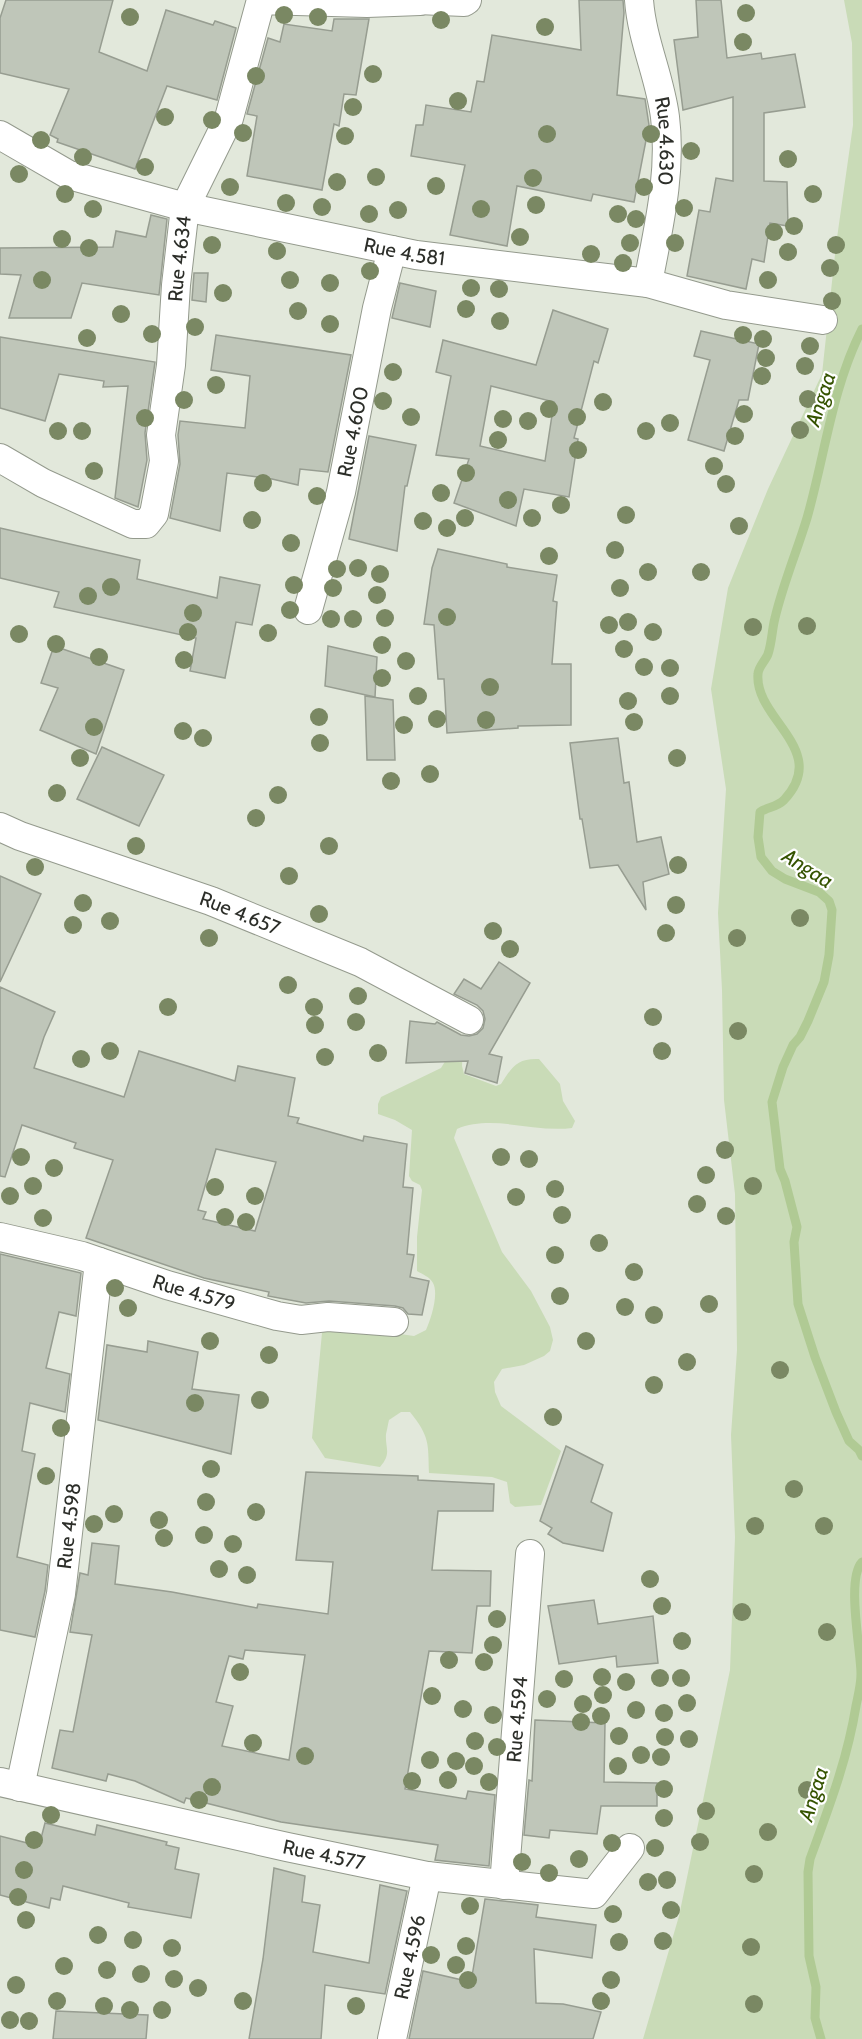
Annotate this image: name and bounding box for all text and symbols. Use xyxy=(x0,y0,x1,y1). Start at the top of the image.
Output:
street label: Rue 4.630 xyxy=(650,95,679,186)
street label: Rue 4.634 xyxy=(163,214,196,302)
street label: Rue 4.581 xyxy=(362,232,446,270)
water label: Angaa xyxy=(799,369,840,430)
street label: Rue 4.600 xyxy=(332,384,373,479)
water label: Angaa xyxy=(777,842,838,893)
street label: Rue 4.657 xyxy=(197,886,284,940)
street label: Rue 4.579 xyxy=(150,1269,238,1316)
street label: Rue 4.598 xyxy=(52,1481,86,1570)
street label: Rue 4.594 xyxy=(502,1675,532,1763)
water label: Angaa xyxy=(793,1764,833,1825)
street label: Rue 4.577 xyxy=(281,1834,367,1875)
street label: Rue 4.596 xyxy=(389,1912,430,2001)

